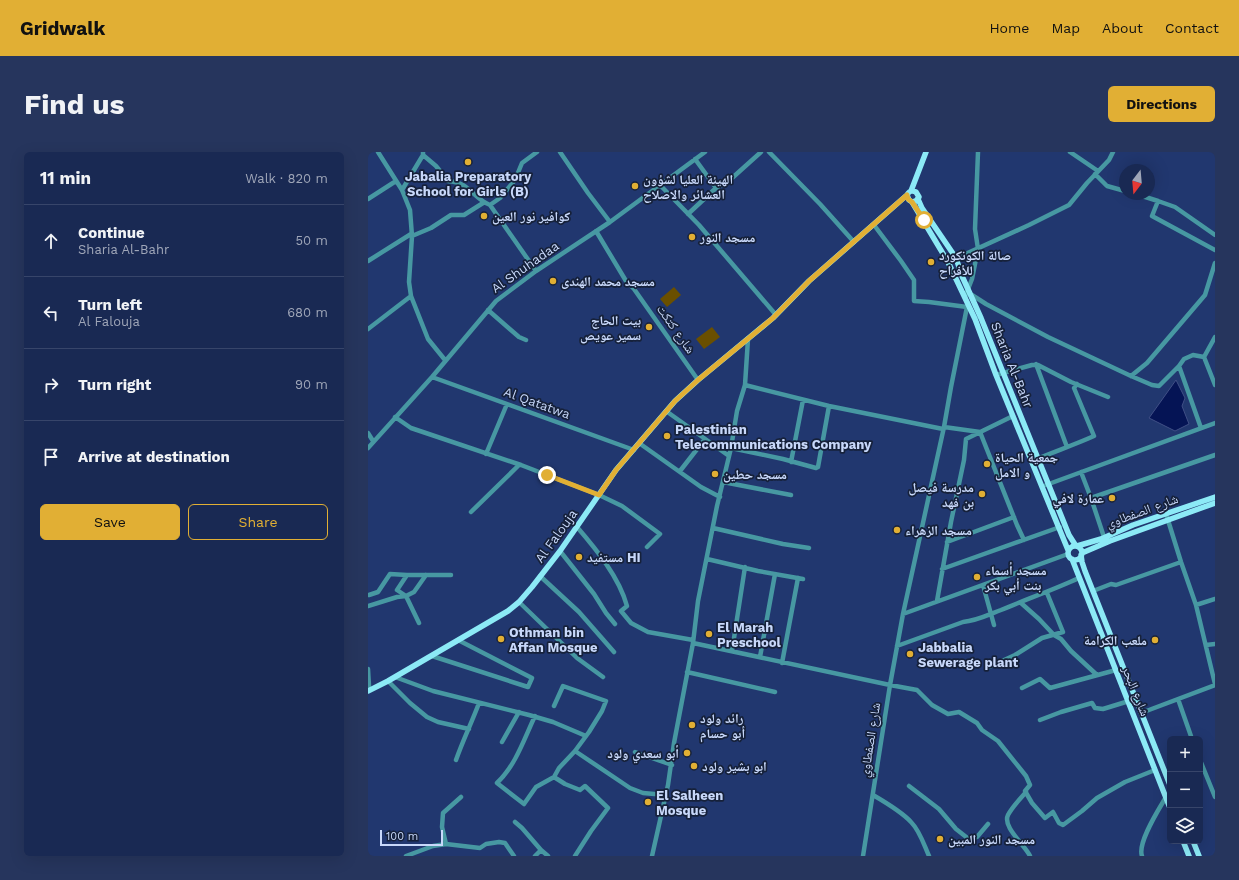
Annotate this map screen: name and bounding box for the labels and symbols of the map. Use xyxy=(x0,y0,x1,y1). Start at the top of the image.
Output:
marker: Jabalia Preparatory School for Girls (B) xyxy=(463,157,473,167)
north arrow xyxy=(1119,164,1155,200)
place label: Jabalia Preparatory School for Girls (B) xyxy=(405,169,532,199)
place label: الهيئة العليا لشؤون العشائر والاصلاح xyxy=(643,172,733,203)
marker: الهيئة العليا لشؤون العشائر والاصلاح xyxy=(630,181,640,191)
place label: كوافير نور العين xyxy=(492,209,570,225)
marker: كوافير نور العين xyxy=(479,211,489,221)
route start xyxy=(915,211,933,229)
place label: مسجد النور xyxy=(699,230,755,245)
marker: مسجد النور xyxy=(687,232,697,242)
street label: Al Shuhadaa xyxy=(488,238,562,296)
place label: صالة الكونكورد للأفراح xyxy=(939,248,1011,279)
marker: صالة الكونكورد للأفراح xyxy=(926,257,936,267)
place label: مسجد محمد الهندى xyxy=(561,274,655,289)
marker: مسجد محمد الهندى xyxy=(548,276,558,286)
street label: شارع كتكت xyxy=(652,302,698,357)
place label: بيت الحاج سمير عويص xyxy=(580,313,641,344)
street label: Sharia Al-Bahr xyxy=(988,320,1036,410)
marker: بيت الحاج سمير عويص xyxy=(644,322,654,332)
street label: Al Qatatwa xyxy=(502,384,573,422)
place label: Palestinian Telecommunications Company xyxy=(675,422,872,452)
marker: Palestinian Telecommunications Company xyxy=(662,431,672,441)
place label: جمعية الحياة و الامل xyxy=(995,450,1058,481)
marker: جمعية الحياة و الامل xyxy=(982,459,992,469)
route end xyxy=(538,466,556,484)
place label: مسجد حطين xyxy=(723,467,787,483)
marker: مسجد حطين xyxy=(710,469,720,479)
place label: مدرسة فيصل بن فهد xyxy=(909,480,974,511)
marker: مدرسة فيصل بن فهد xyxy=(977,489,987,499)
place label: عمارة لافي xyxy=(1052,491,1104,509)
street label: شارع الصفطاوي xyxy=(1104,491,1181,534)
marker: عمارة لافي xyxy=(1107,493,1117,503)
street label: Al Falouja xyxy=(532,506,581,565)
place label: مسجد الزهراء xyxy=(905,523,972,538)
marker: مسجد الزهراء xyxy=(892,525,902,535)
place label: مستفيد HI xyxy=(587,550,641,565)
marker: مستفيد HI xyxy=(574,552,584,562)
place label: مسجد أسماء بنت أبي بكر xyxy=(984,562,1047,596)
marker: مسجد أسماء بنت أبي بكر xyxy=(972,572,982,582)
place label: El Marah Preschool xyxy=(717,620,782,650)
place label: Othman bin Affan Mosque xyxy=(509,625,598,655)
marker: El Marah Preschool xyxy=(704,629,714,639)
place label: ملعب الكرامة xyxy=(1084,633,1147,648)
marker: Othman bin Affan Mosque xyxy=(496,634,506,644)
marker: ملعب الكرامة xyxy=(1150,635,1160,645)
place label: Jabbalia Sewerage plant xyxy=(918,640,1018,670)
marker: Jabbalia Sewerage plant xyxy=(905,649,915,659)
street label: شارع البحر xyxy=(1117,663,1153,719)
street label: شارع الصفطاوي xyxy=(857,701,887,779)
place label: رائد ولود أبو حسام xyxy=(700,711,745,743)
marker: رائد ولود أبو حسام xyxy=(687,720,697,730)
place label: أبو سعدي ولود xyxy=(607,745,679,764)
marker: أبو سعدي ولود xyxy=(682,748,692,758)
place label: ابو بشير ولود xyxy=(702,759,767,774)
marker: ابو بشير ولود xyxy=(689,761,699,771)
place label: El Salheen Mosque xyxy=(656,788,723,818)
marker: El Salheen Mosque xyxy=(643,797,653,807)
scale bar xyxy=(380,828,443,847)
place label: مسجد النور المبين xyxy=(948,832,1035,848)
marker: مسجد النور المبين xyxy=(935,834,945,844)

